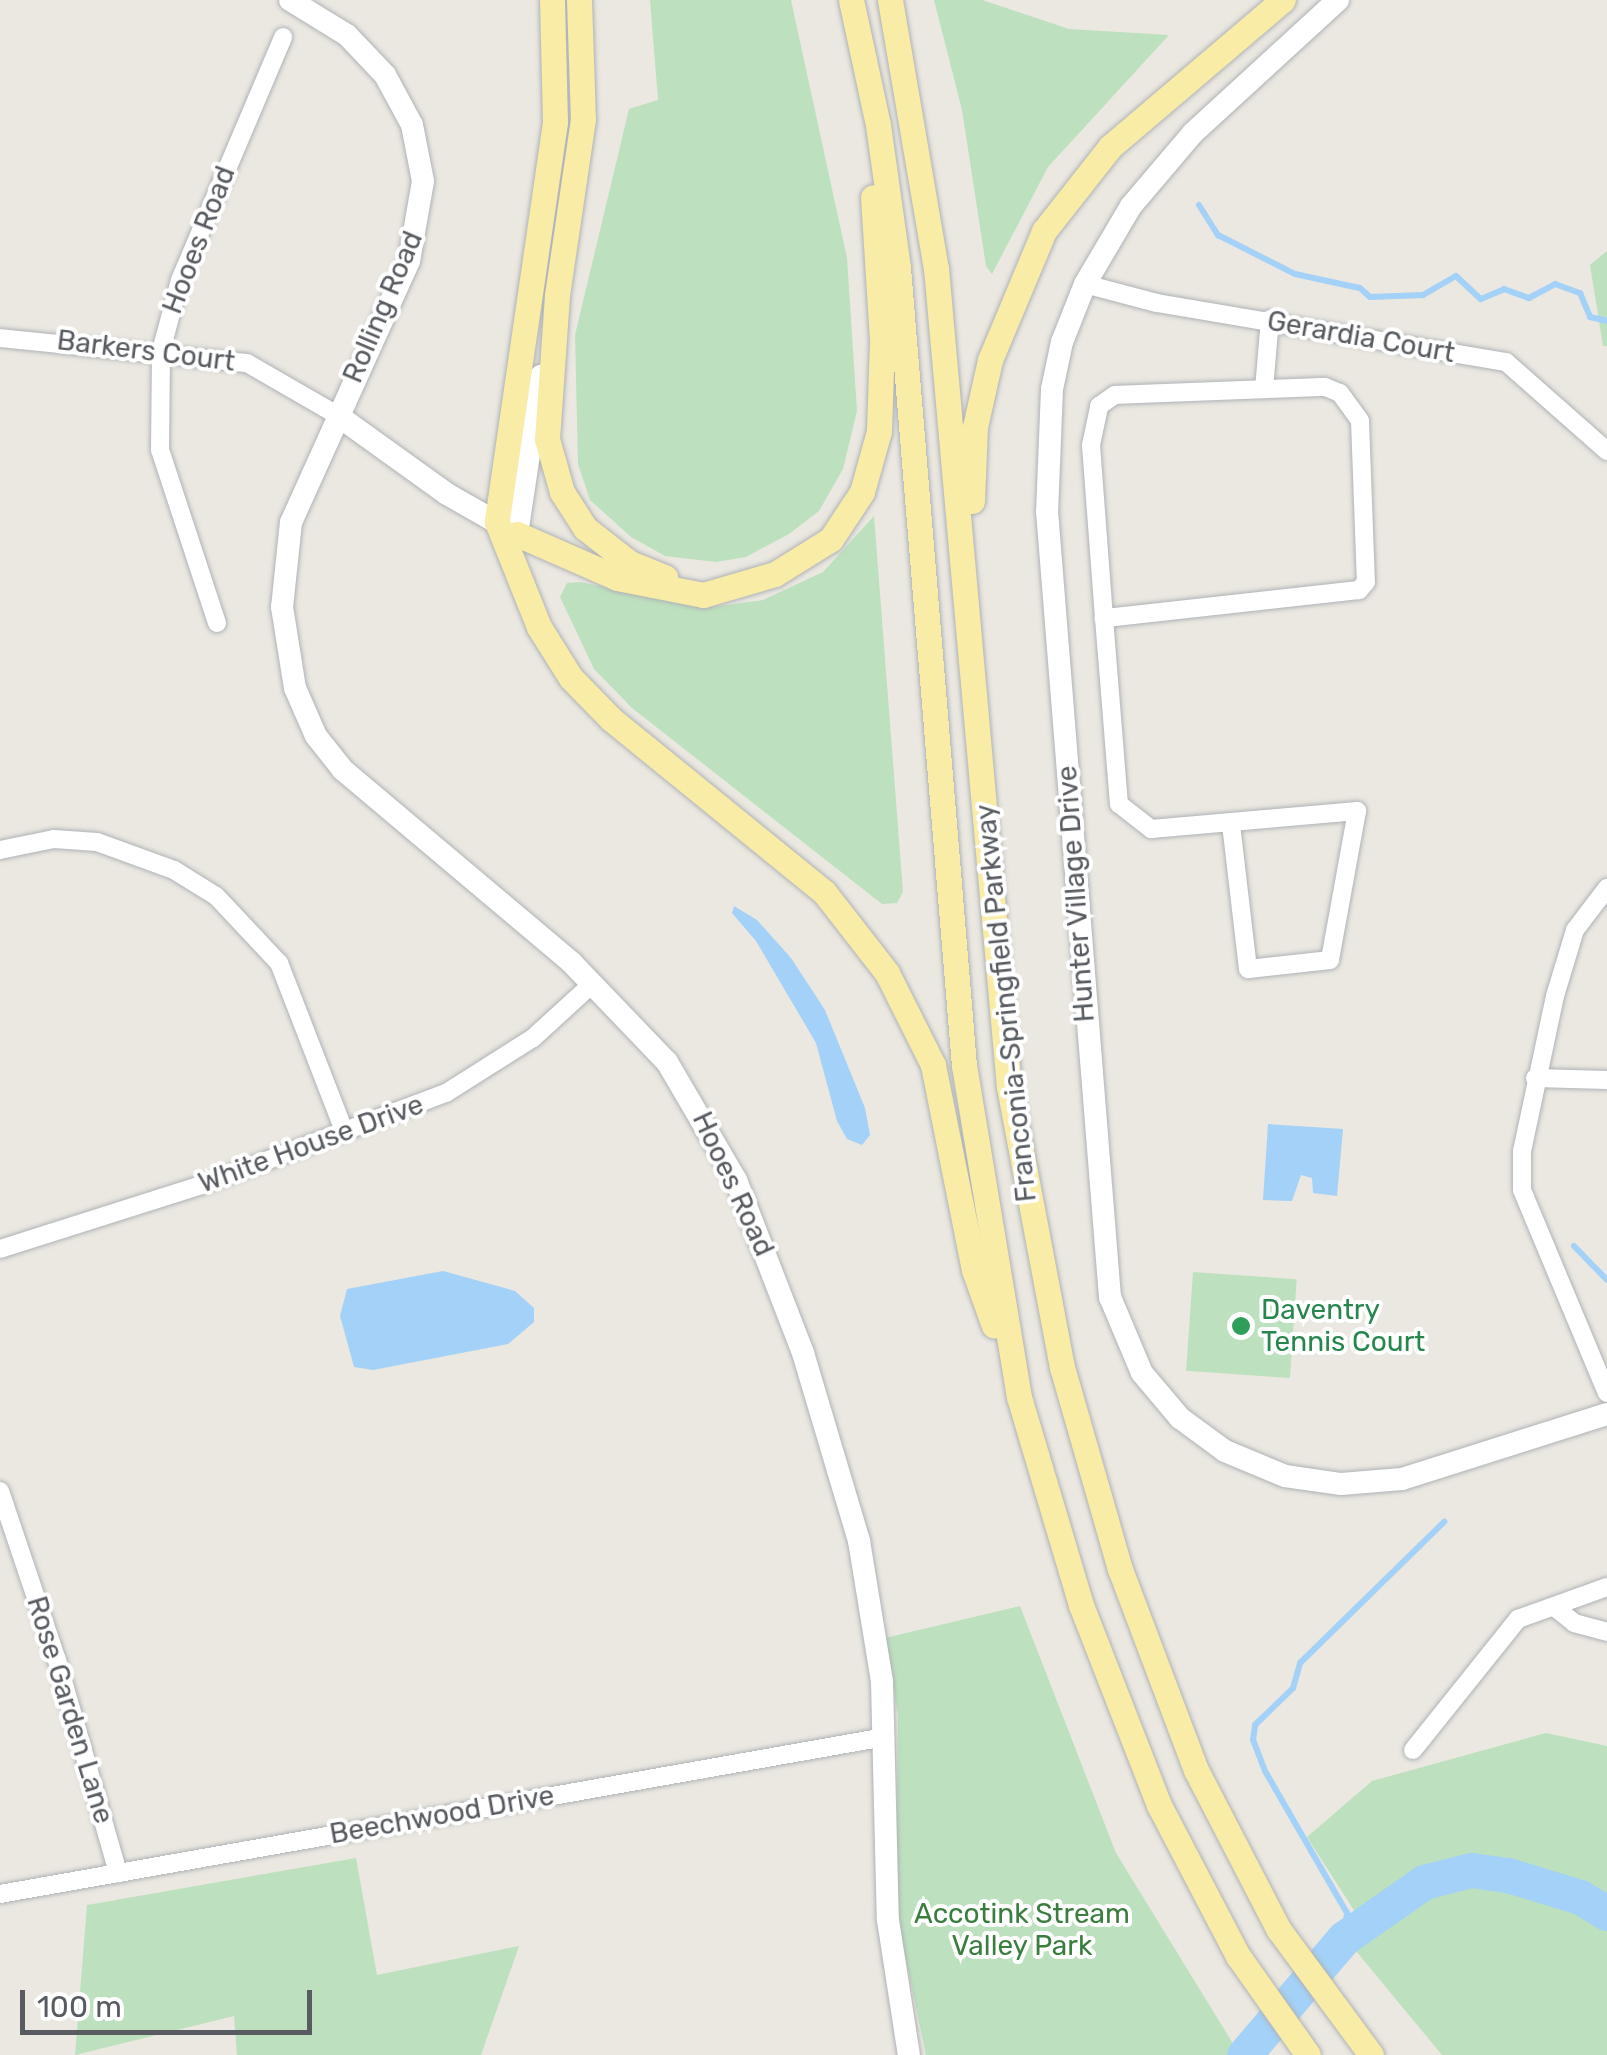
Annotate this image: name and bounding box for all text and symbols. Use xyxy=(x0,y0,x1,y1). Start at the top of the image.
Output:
street label: Hooes Road xyxy=(155,161,243,319)
street label: Rolling Road xyxy=(336,226,430,388)
street label: Gerardia Court xyxy=(1265,304,1457,370)
street label: Barkers Court xyxy=(55,323,237,379)
street label: Hunter Village Drive xyxy=(1050,764,1102,1024)
street label: Franconia-Springfield Parkway xyxy=(968,802,1044,1204)
street label: White House Drive xyxy=(194,1088,428,1200)
street label: Hooes Road xyxy=(685,1107,781,1261)
place label: Daventry Tennis Court xyxy=(1261,1293,1425,1359)
marker: Daventry Tennis Court xyxy=(1230,1315,1252,1337)
street label: Rose Garden Lane xyxy=(19,1592,121,1828)
street label: Beechwood Drive xyxy=(327,1779,557,1851)
park label: Accotink Stream Valley Park xyxy=(914,1897,1130,1963)
scale bar xyxy=(25,1970,318,2032)
text: 100 m xyxy=(37,1989,122,2025)

